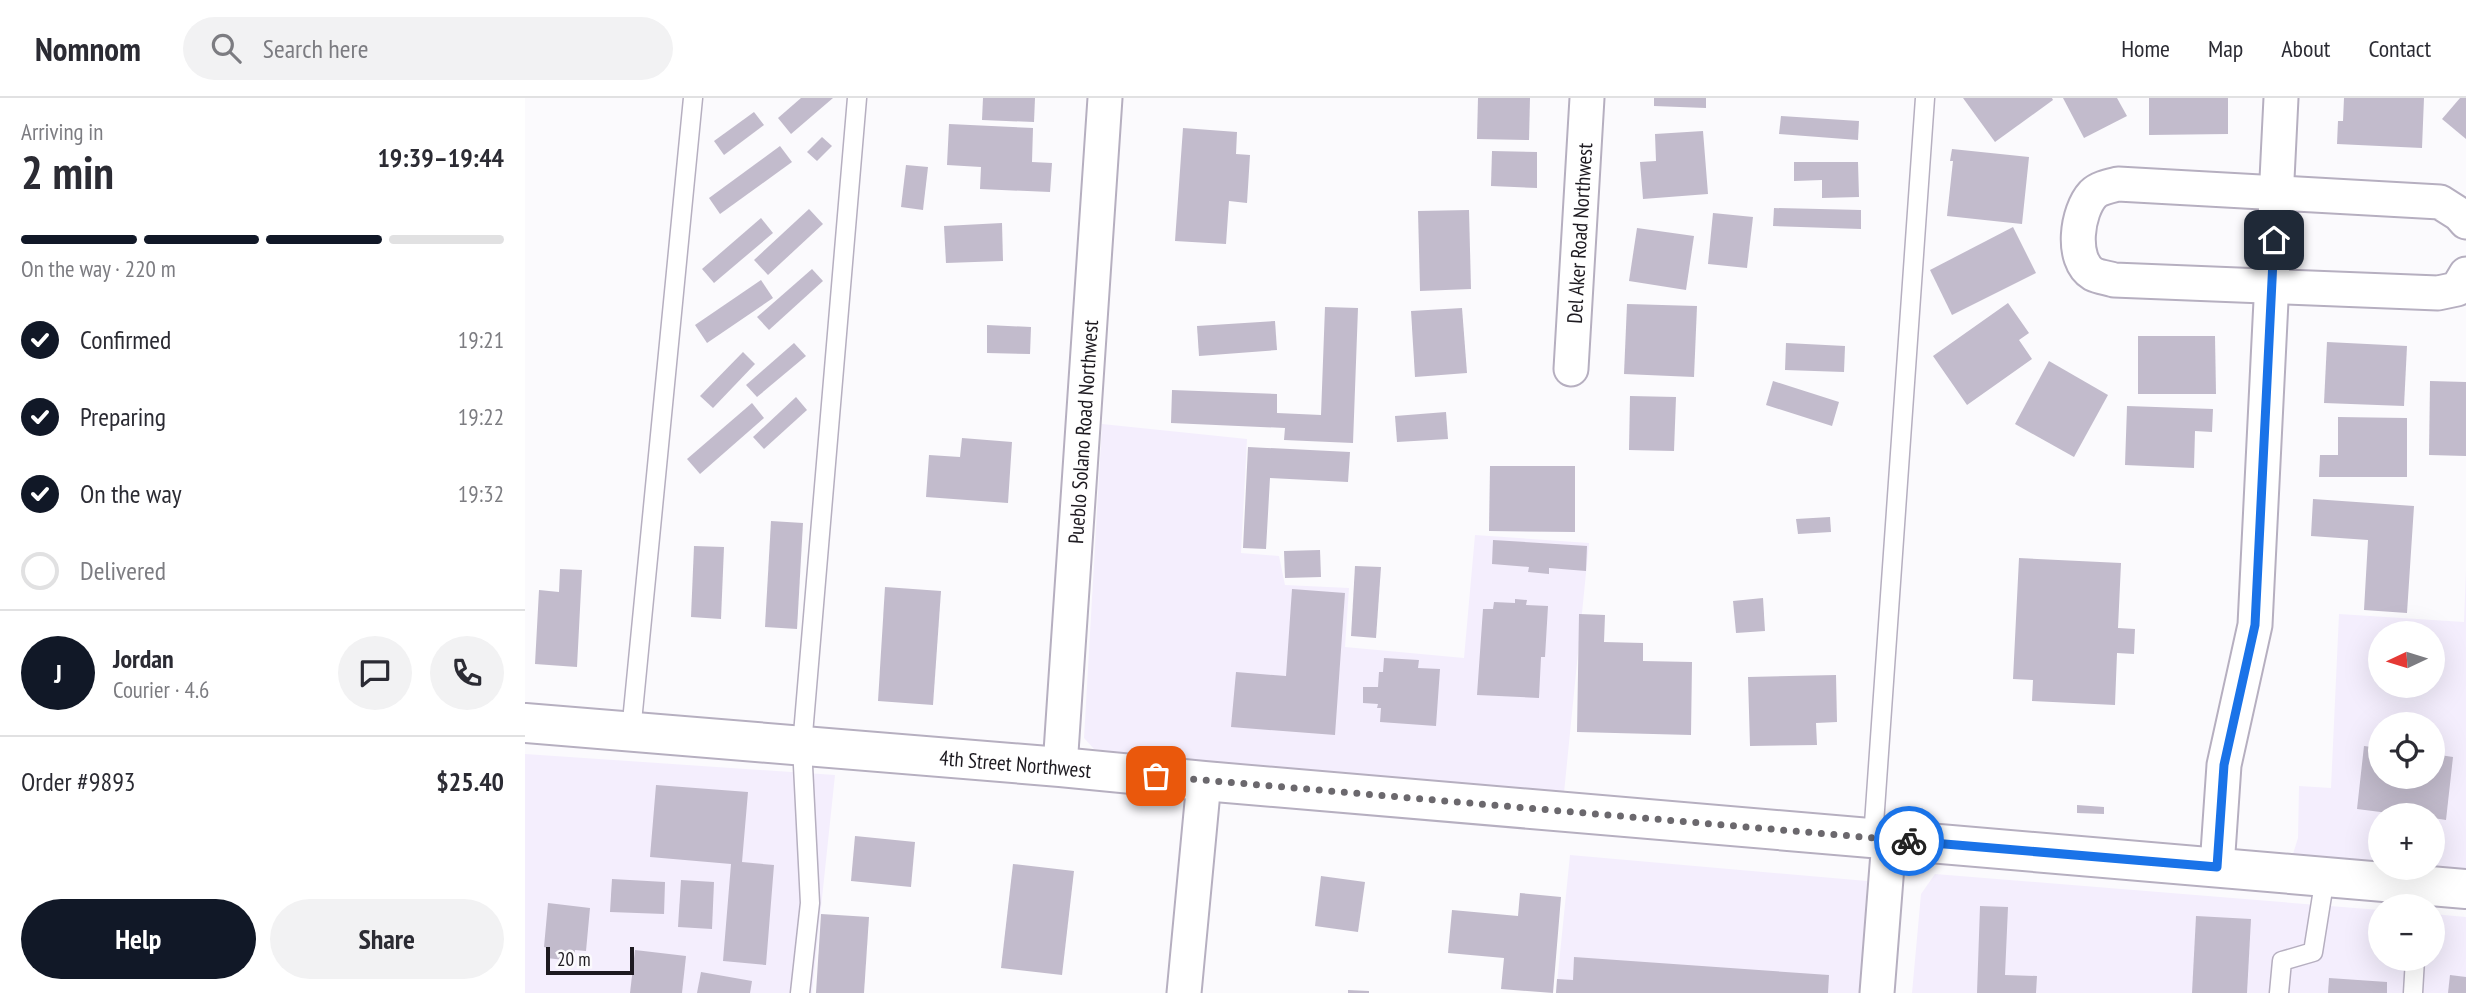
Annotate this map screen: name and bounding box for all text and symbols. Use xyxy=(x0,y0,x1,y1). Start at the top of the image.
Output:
search box xyxy=(183,17,673,80)
text: Nomnom xyxy=(35,27,141,70)
icon: search xyxy=(207,29,245,67)
text: Search here xyxy=(263,32,368,65)
text: Home xyxy=(2121,33,2170,64)
text: Map xyxy=(2208,33,2243,64)
text: About xyxy=(2281,33,2330,64)
text: Contact xyxy=(2368,33,2431,64)
text: Arriving in xyxy=(21,117,103,146)
text: 19:39–19:44 xyxy=(377,141,504,174)
text: 2 min xyxy=(21,142,114,202)
street label: Del Aker Road Northwest xyxy=(1560,142,1598,324)
pin xyxy=(2244,210,2304,270)
icon: home xyxy=(2255,221,2293,259)
text: On the way · 220 m xyxy=(21,254,176,283)
street label: Pueblo Solano Road Northwest xyxy=(1062,319,1104,545)
icon: check xyxy=(21,321,59,359)
text: Confirmed xyxy=(80,323,171,356)
text: 19:21 xyxy=(458,325,504,354)
icon: check xyxy=(21,398,59,436)
text: Preparing xyxy=(80,400,166,433)
text: 19:22 xyxy=(458,402,504,431)
icon: check xyxy=(21,475,59,513)
text: On the way xyxy=(80,477,182,510)
text: 19:32 xyxy=(458,479,504,508)
text: Delivered xyxy=(80,554,166,587)
north arrow xyxy=(2368,621,2445,698)
map controls xyxy=(2368,621,2445,971)
button: chat xyxy=(338,636,412,710)
button: phone xyxy=(430,636,504,710)
text: Jordan xyxy=(113,642,174,675)
text: J xyxy=(54,657,62,690)
text: Courier · 4.6 xyxy=(113,675,209,704)
button: locate xyxy=(2368,712,2445,789)
street label: 4th Street Northwest xyxy=(938,744,1093,783)
pin xyxy=(1126,746,1186,806)
icon: bag xyxy=(1137,757,1175,795)
text: Order #9893 xyxy=(21,765,136,798)
text: $25.40 xyxy=(436,765,504,798)
button: + xyxy=(2368,803,2445,880)
courier xyxy=(1874,806,1944,876)
icon: bike xyxy=(1890,822,1928,860)
button: − xyxy=(2368,894,2445,971)
button: Help xyxy=(21,899,256,979)
button: Share xyxy=(270,899,504,979)
scale bar xyxy=(546,944,633,976)
text: 20 m xyxy=(557,947,591,971)

